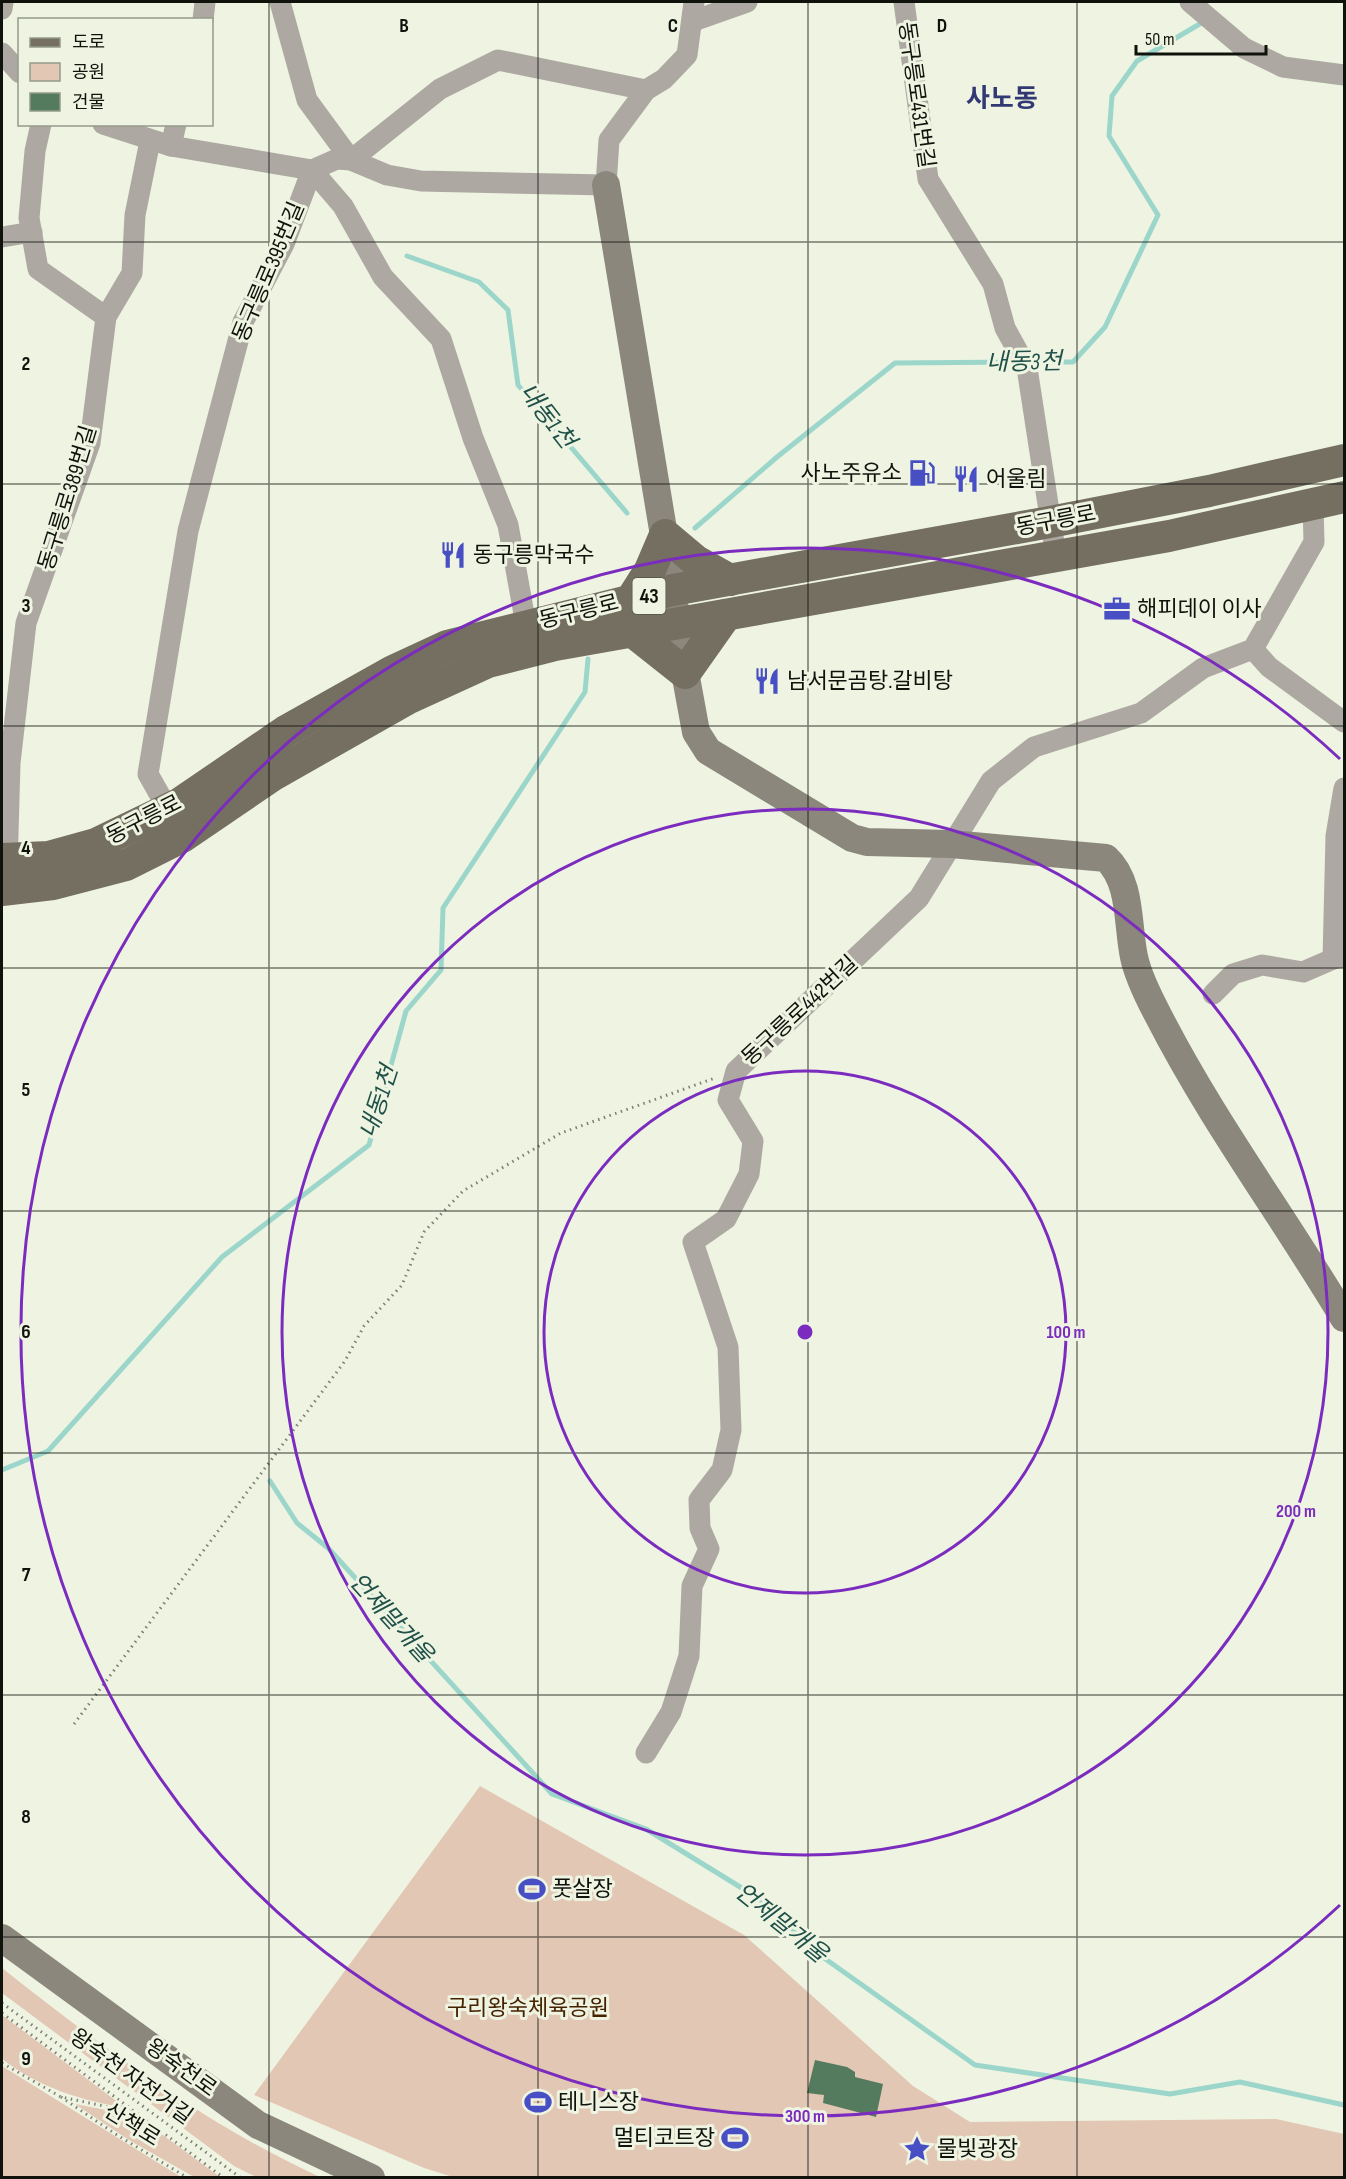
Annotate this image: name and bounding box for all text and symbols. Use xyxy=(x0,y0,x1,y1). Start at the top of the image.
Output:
text: B xyxy=(399,14,409,38)
text: C xyxy=(668,14,678,38)
text: D xyxy=(937,14,947,38)
legend xyxy=(18,18,213,126)
scale bar xyxy=(1136,18,1266,56)
street label: 동구릉로431번길 xyxy=(892,20,940,170)
text: 50 m xyxy=(1145,29,1175,50)
text: 도로 xyxy=(72,32,105,53)
text: 공원 xyxy=(72,62,105,83)
district label: 사노동 xyxy=(966,84,1038,115)
text: 건물 xyxy=(72,92,105,113)
street label: 동구릉로395번길 xyxy=(227,198,311,346)
water label: 내동3천 xyxy=(986,347,1065,377)
text: 2 xyxy=(22,352,30,376)
water label: 내동1천 xyxy=(513,378,583,457)
street label: 동구릉로389번길 xyxy=(33,422,103,574)
fuel station icon: 사노주유소 xyxy=(907,458,937,488)
place label: 사노주유소 xyxy=(801,460,902,487)
restaurant icon: 어울림 xyxy=(951,464,981,494)
place label: 어울림 xyxy=(986,466,1047,493)
street label: 동구릉로 xyxy=(1014,500,1098,542)
restaurant icon: 동구릉막국수 xyxy=(438,540,468,570)
place label: 동구릉막국수 xyxy=(473,542,594,569)
road number: 43 xyxy=(632,578,666,614)
street label: 동구릉로 xyxy=(536,589,622,635)
text: 3 xyxy=(22,594,31,618)
office icon: 해피데이 이사 xyxy=(1102,594,1132,624)
place label: 해피데이 이사 xyxy=(1137,596,1262,623)
restaurant icon: 남서문곰탕.갈비탕 xyxy=(752,666,782,696)
place label: 남서문곰탕.갈비탕 xyxy=(787,668,953,695)
street label: 동구릉로 xyxy=(102,790,186,850)
text: 4 xyxy=(21,836,31,860)
street label: 동구릉로442번길 xyxy=(736,950,864,1072)
water label: 내동1천 xyxy=(354,1059,405,1142)
text: 5 xyxy=(22,1078,31,1102)
text: 6 xyxy=(21,1320,31,1344)
centre of rings xyxy=(795,1322,815,1342)
text: 100 m xyxy=(1047,1322,1086,1343)
text: 200 m xyxy=(1276,1501,1316,1522)
text: 7 xyxy=(22,1563,31,1587)
water label: 언제말개울 xyxy=(343,1567,440,1670)
text: 8 xyxy=(21,1805,31,1829)
sports icon: 풋살장 xyxy=(517,1874,547,1904)
place label: 풋살장 xyxy=(552,1876,613,1903)
water label: 언제말개울 xyxy=(729,1877,835,1970)
park label: 구리왕숙체육공원 xyxy=(447,1995,609,2022)
street label: 왕숙천 자전거길 xyxy=(64,2023,198,2131)
street label: 왕숙천로 xyxy=(140,2033,222,2103)
text: 9 xyxy=(21,2047,31,2071)
sports icon: 테니스장 xyxy=(523,2087,553,2117)
place label: 테니스장 xyxy=(558,2089,639,2116)
street label: 산책로 xyxy=(99,2097,165,2153)
text: 300 m xyxy=(785,2106,825,2127)
sports icon: 멀티코트장 xyxy=(720,2123,750,2153)
place label: 멀티코트장 xyxy=(614,2125,715,2152)
place icon: 물빛광장 xyxy=(902,2134,932,2164)
place label: 물빛광장 xyxy=(937,2136,1018,2163)

